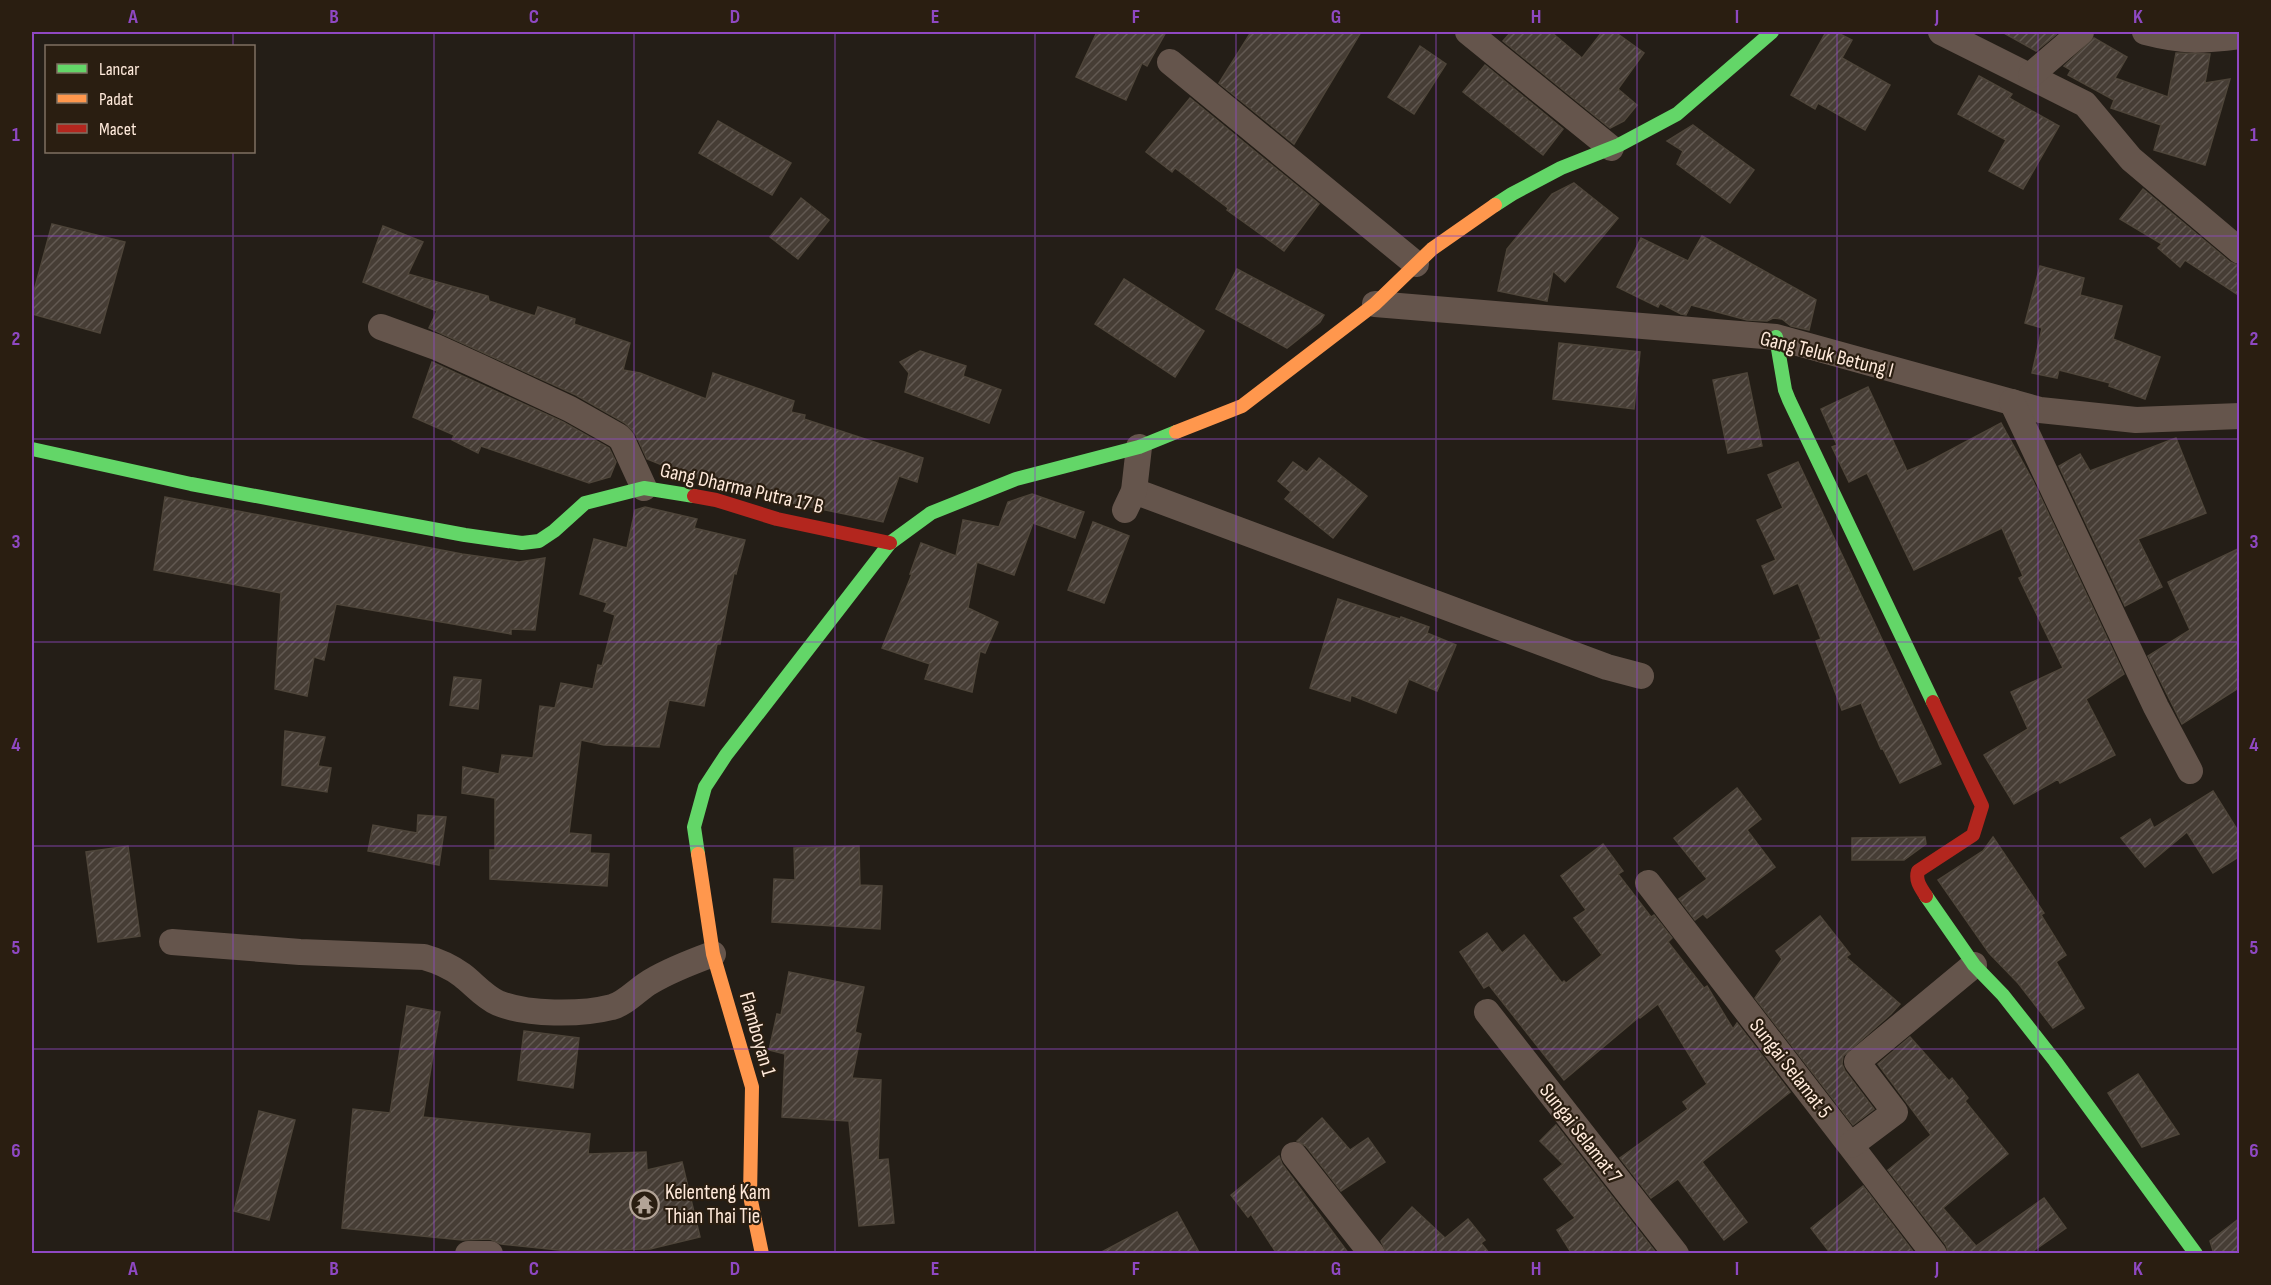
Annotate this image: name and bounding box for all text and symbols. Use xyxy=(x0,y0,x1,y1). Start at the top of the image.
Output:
text: A xyxy=(127,5,138,29)
text: B xyxy=(329,5,339,29)
text: C xyxy=(529,5,539,29)
text: D xyxy=(730,5,740,29)
text: E xyxy=(931,5,939,29)
text: F xyxy=(1132,5,1140,29)
text: G xyxy=(1331,5,1341,29)
text: H xyxy=(1531,5,1541,29)
text: I xyxy=(1735,5,1739,29)
text: J xyxy=(1934,5,1939,29)
text: K xyxy=(2133,5,2143,29)
legend xyxy=(45,45,255,153)
text: Lancar xyxy=(99,59,139,80)
text: Padat xyxy=(99,89,134,110)
text: Macet xyxy=(99,119,137,140)
text: 1 xyxy=(12,123,20,147)
text: 1 xyxy=(2250,123,2258,147)
street label: Gang Teluk Betung I xyxy=(1758,326,1896,383)
text: 2 xyxy=(12,327,20,351)
text: 2 xyxy=(2250,327,2258,351)
street label: Gang Dharma Putra 17 B xyxy=(658,458,826,519)
text: 3 xyxy=(12,530,21,554)
text: 3 xyxy=(2250,530,2259,554)
text: 4 xyxy=(11,733,21,757)
text: 4 xyxy=(2249,733,2259,757)
text: 5 xyxy=(12,936,21,960)
text: 5 xyxy=(2250,936,2259,960)
street label: Flamboyan 1 xyxy=(734,989,782,1080)
street label: Sungai Selamat 5 xyxy=(1744,1014,1837,1123)
street label: Sungai Selamat 7 xyxy=(1534,1079,1628,1188)
text: 6 xyxy=(11,1139,21,1163)
text: 6 xyxy=(2249,1139,2259,1163)
place label: Kelenteng Kam Thian Thai Tie xyxy=(665,1180,770,1229)
temple icon: Kelenteng Kam Thian Thai Tie xyxy=(628,1188,660,1220)
text: A xyxy=(127,1257,138,1281)
text: B xyxy=(329,1257,339,1281)
text: C xyxy=(529,1257,539,1281)
text: D xyxy=(730,1257,740,1281)
text: E xyxy=(931,1257,939,1281)
text: F xyxy=(1132,1257,1140,1281)
text: G xyxy=(1331,1257,1341,1281)
text: H xyxy=(1531,1257,1541,1281)
text: I xyxy=(1735,1257,1739,1281)
text: J xyxy=(1934,1257,1939,1281)
text: K xyxy=(2133,1257,2143,1281)

